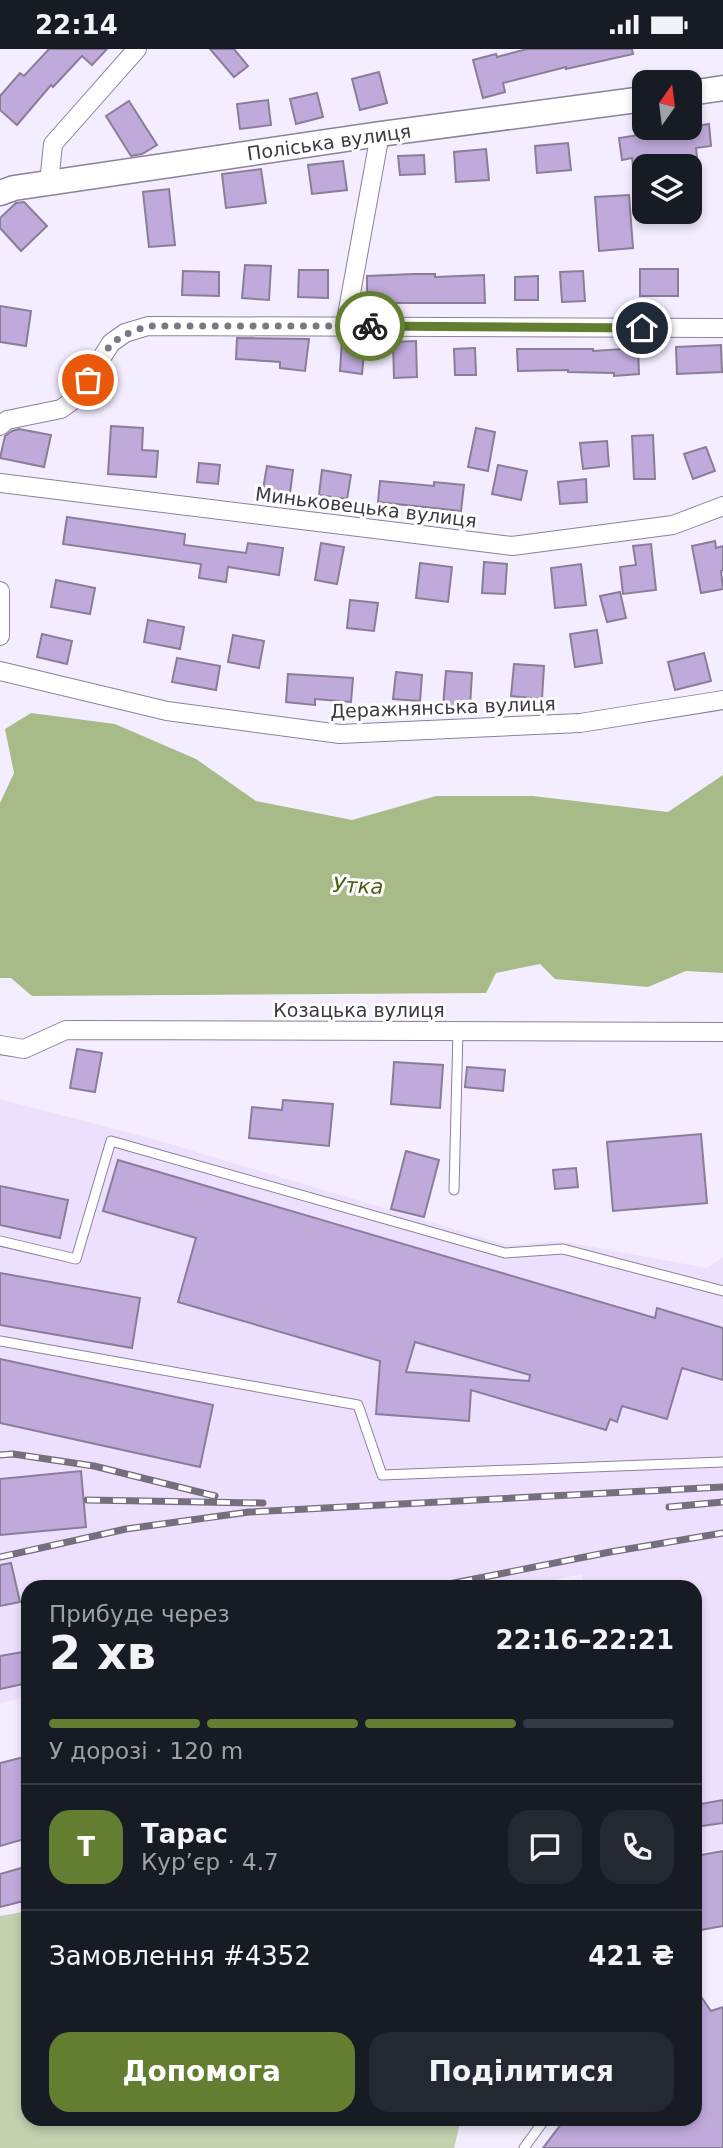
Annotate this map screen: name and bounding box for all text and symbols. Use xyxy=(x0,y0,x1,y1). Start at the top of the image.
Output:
text: 22:14 xyxy=(35,10,118,40)
north arrow xyxy=(632,70,702,140)
map controls xyxy=(632,70,702,224)
street label: Поліська вулиця xyxy=(246,120,412,164)
button: layers xyxy=(632,154,702,224)
courier xyxy=(335,291,405,361)
pin xyxy=(612,298,672,358)
icon: bike xyxy=(351,307,389,345)
icon: home xyxy=(623,309,661,347)
pin xyxy=(58,350,118,410)
icon: bag xyxy=(69,361,107,399)
street label: Миньковецька вулиця xyxy=(254,482,478,532)
street label: Деражнянська вулиця xyxy=(330,692,556,722)
water label: Утка xyxy=(332,873,384,899)
street label: Козацька вулиця xyxy=(273,999,445,1021)
text: Прибуде через xyxy=(49,1601,230,1627)
text: 22:16–22:21 xyxy=(495,1625,674,1655)
text: 2 хв xyxy=(49,1626,156,1680)
text: У дорозі · 120 m xyxy=(49,1738,243,1764)
button: chat xyxy=(508,1810,582,1884)
button: phone xyxy=(600,1810,674,1884)
text: Тарас xyxy=(141,1819,228,1849)
text: Т xyxy=(77,1832,95,1862)
text: Кур’єр · 4.7 xyxy=(141,1849,279,1875)
text: Замовлення #4352 xyxy=(49,1941,311,1971)
text: 421 ₴ xyxy=(588,1941,674,1971)
button: Допомога xyxy=(49,2032,355,2112)
button: Поділитися xyxy=(369,2032,674,2112)

